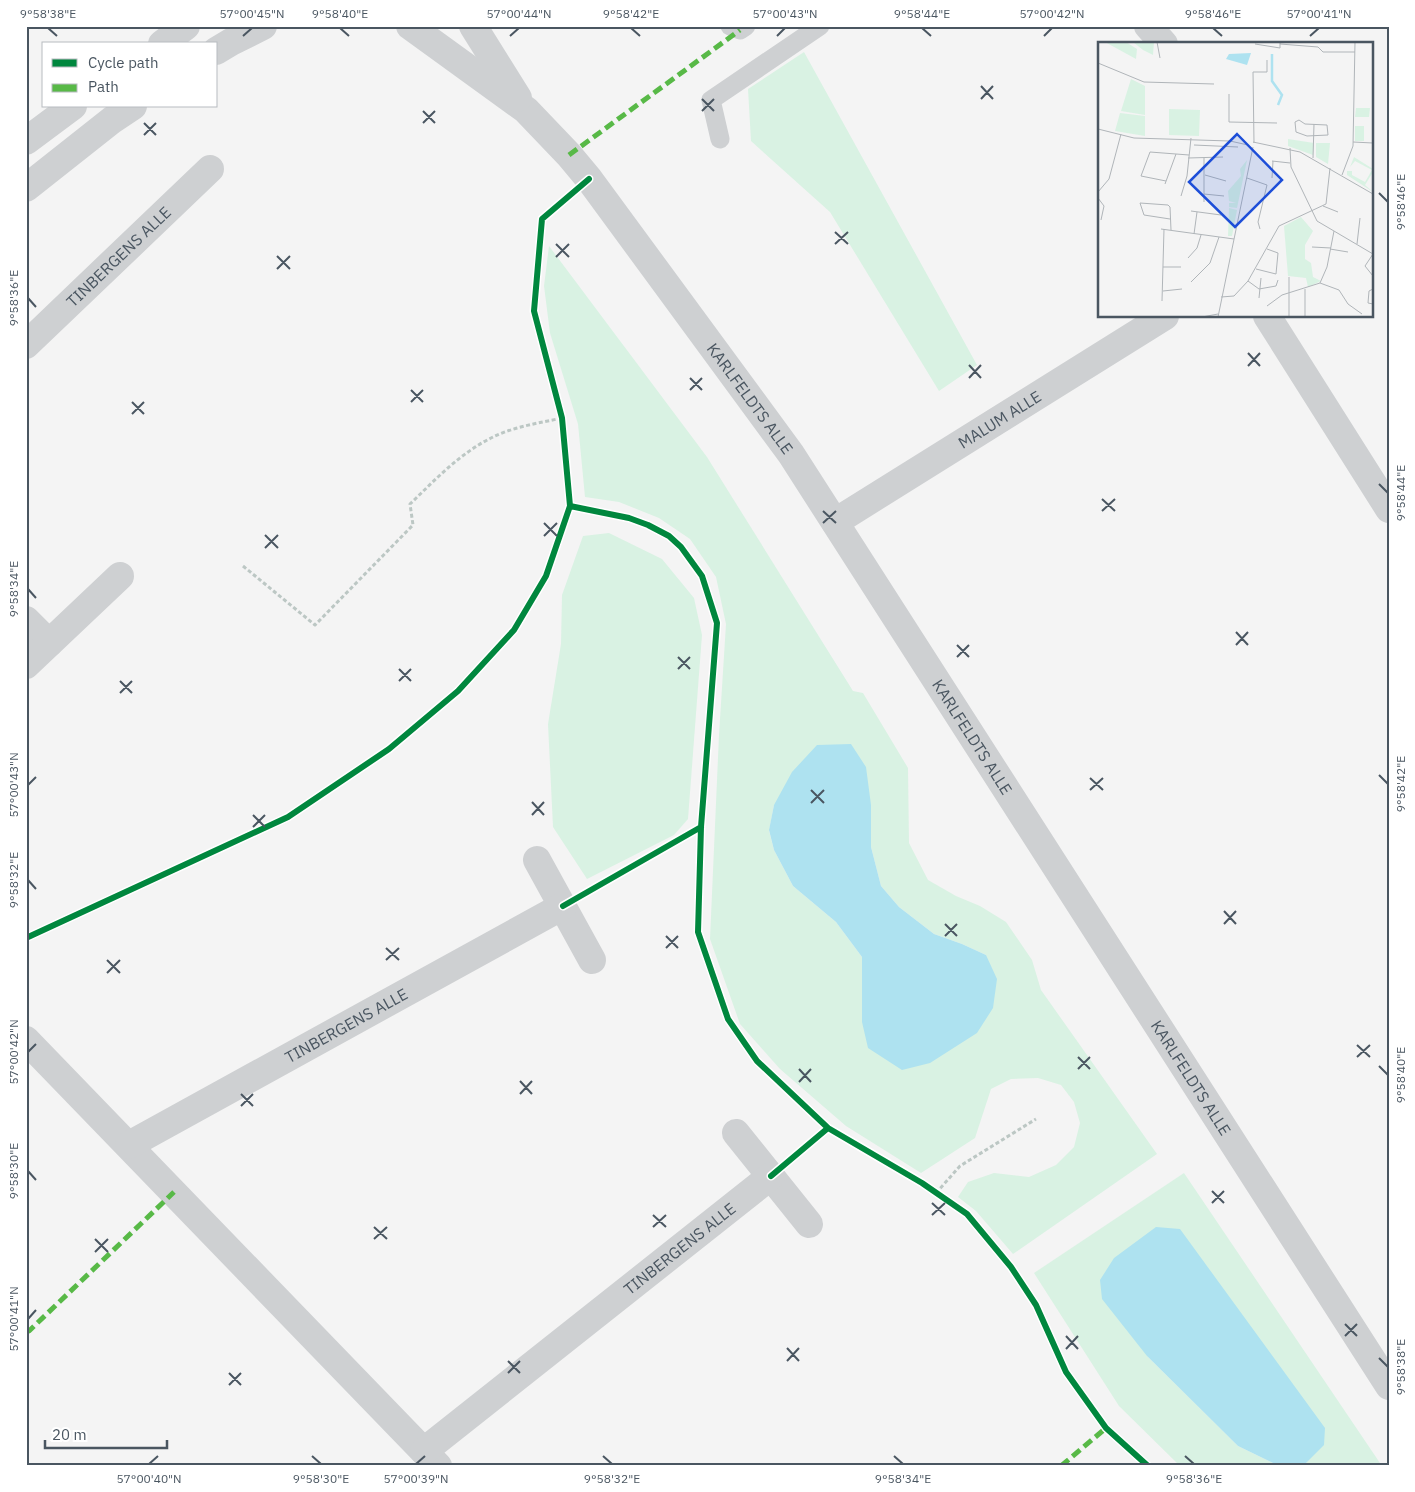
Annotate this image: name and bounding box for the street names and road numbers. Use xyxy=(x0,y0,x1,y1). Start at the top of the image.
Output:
street label: TINBERGENS ALLE xyxy=(62,202,175,311)
street label: KARLFELDTS ALLE xyxy=(703,339,798,458)
street label: MALUM ALLE xyxy=(954,386,1045,453)
street label: KARLFELDTS ALLE xyxy=(928,675,1017,798)
street label: TINBERGENS ALLE xyxy=(281,984,411,1067)
street label: KARLFELDTS ALLE xyxy=(1147,1016,1236,1139)
street label: TINBERGENS ALLE xyxy=(620,1198,739,1299)

